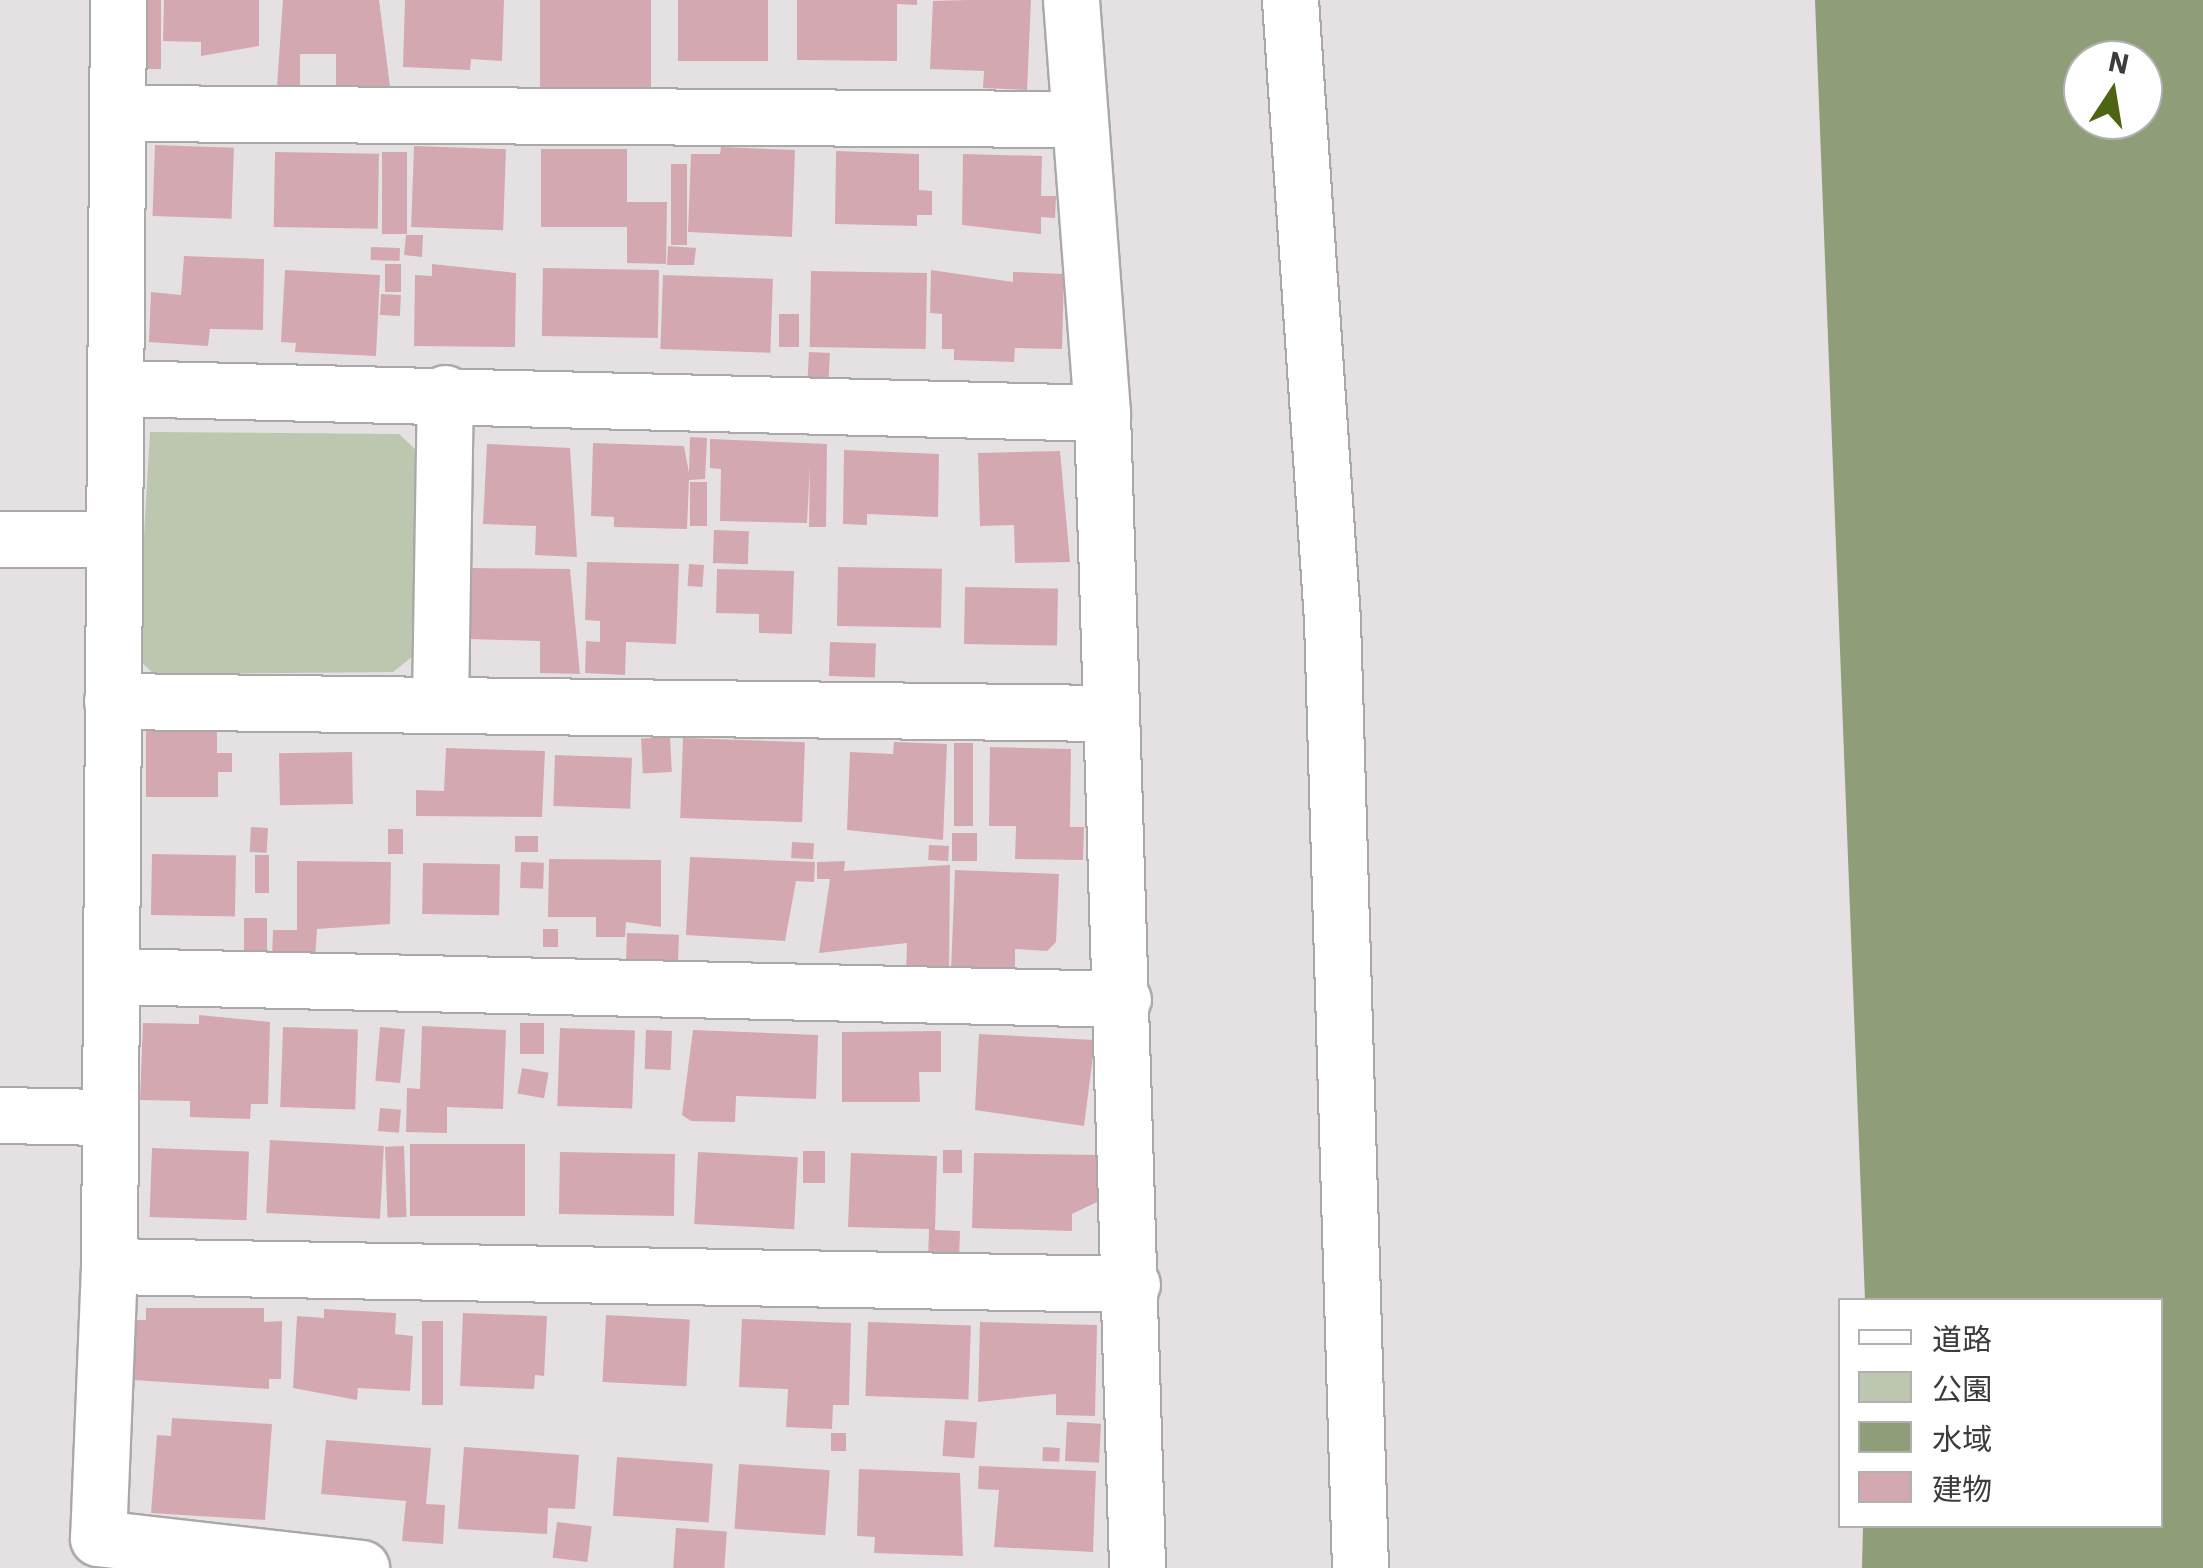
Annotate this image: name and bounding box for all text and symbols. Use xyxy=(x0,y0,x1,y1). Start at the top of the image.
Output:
north arrow xyxy=(2063,40,2163,140)
text: N xyxy=(2105,42,2133,82)
legend xyxy=(1838,1298,2163,1528)
text: 道路 xyxy=(1932,1319,1992,1358)
text: 公園 xyxy=(1932,1369,1992,1408)
text: 水域 xyxy=(1932,1419,1992,1458)
text: 建物 xyxy=(1932,1469,1992,1508)

